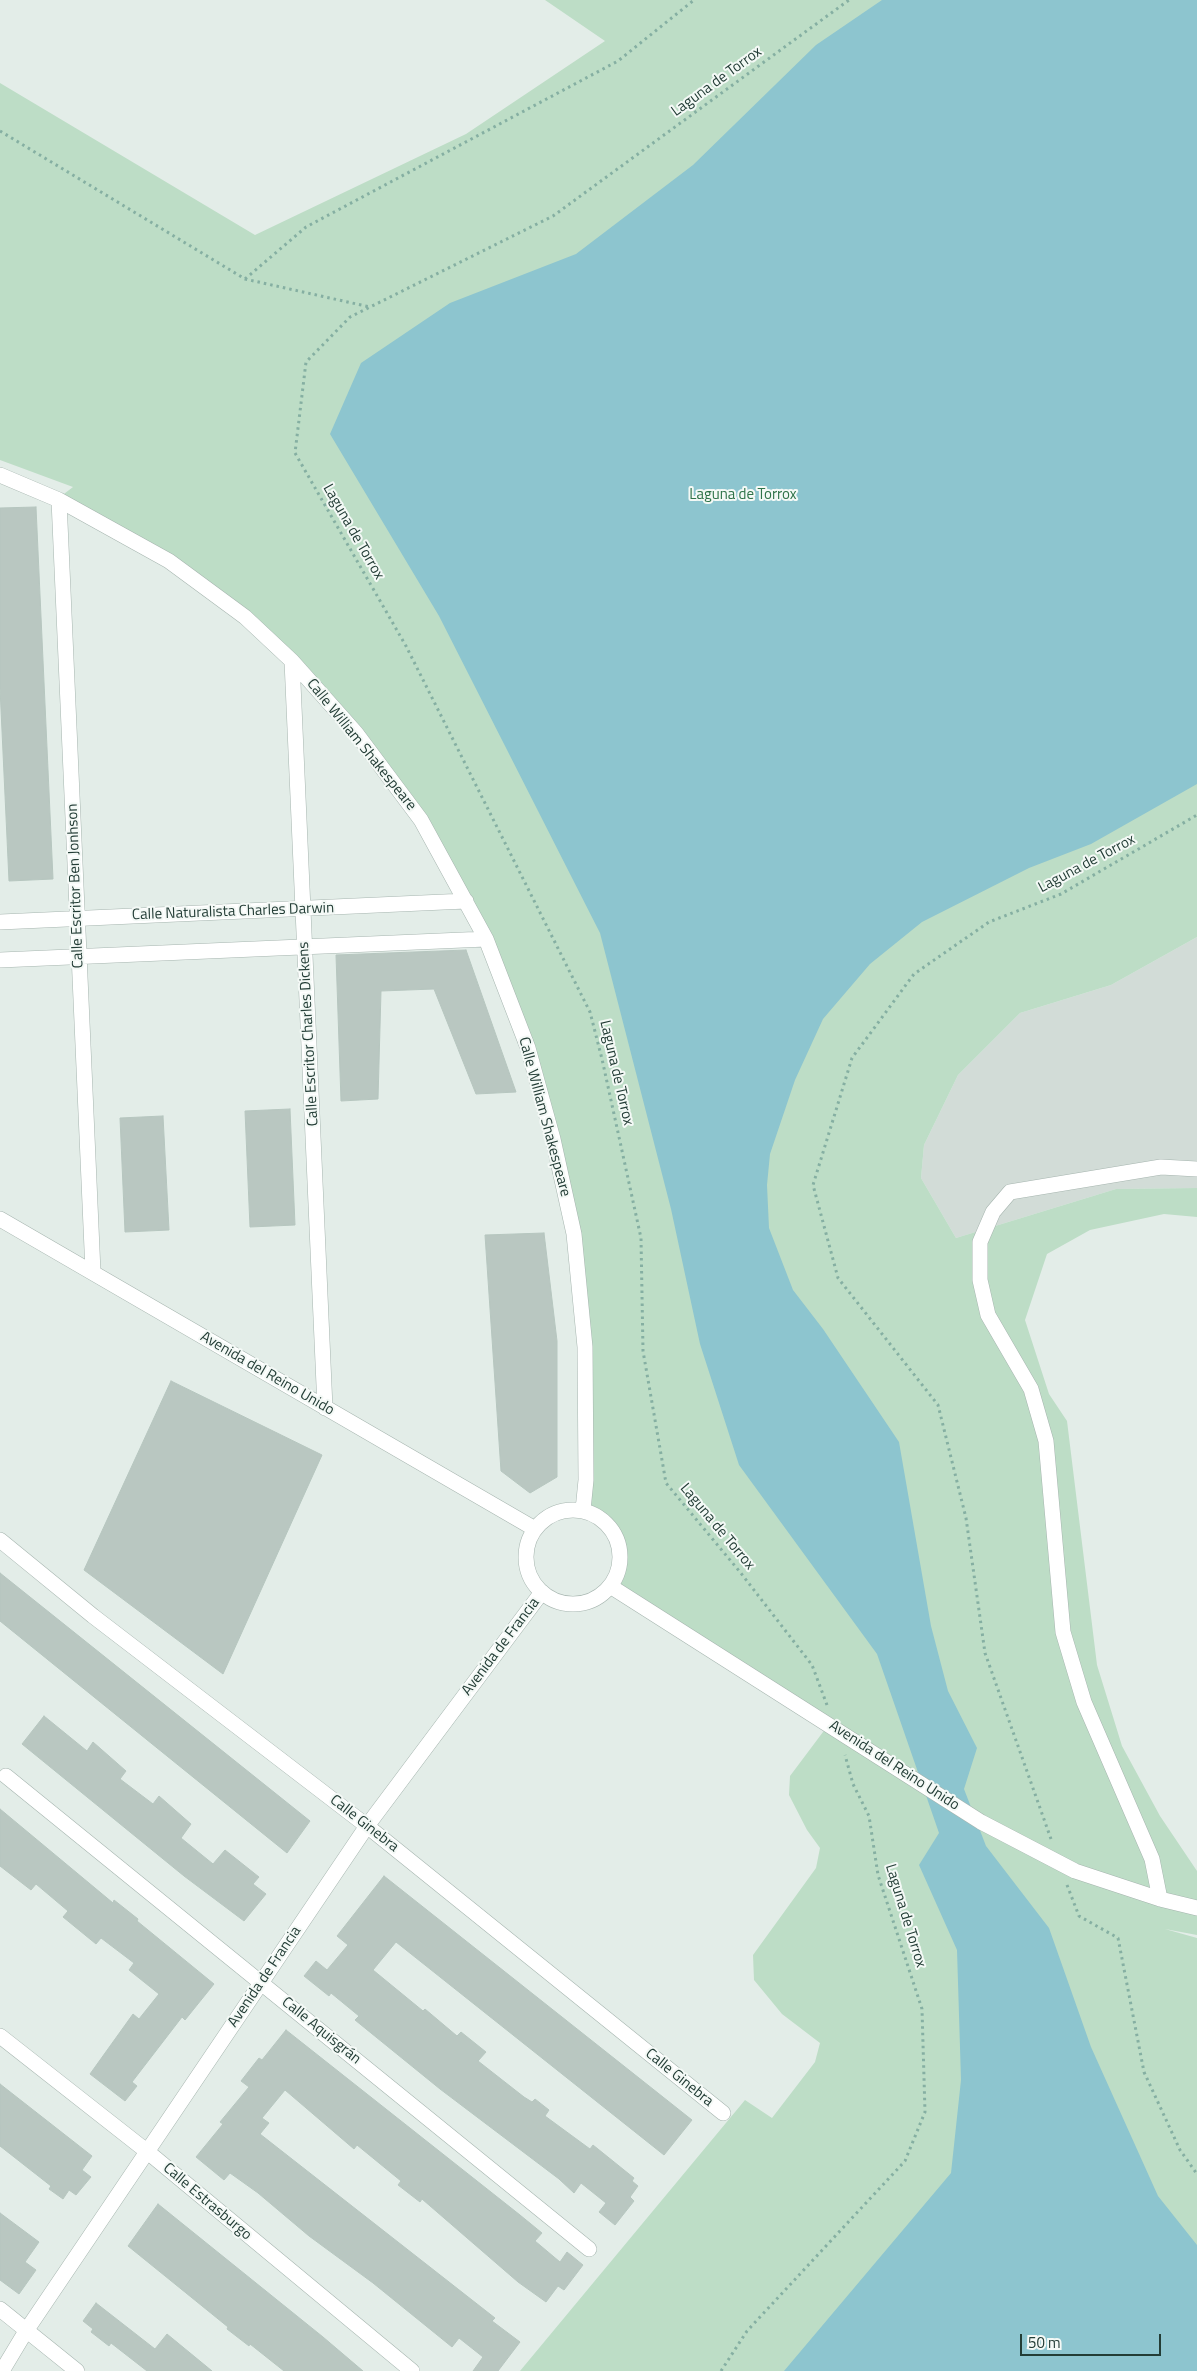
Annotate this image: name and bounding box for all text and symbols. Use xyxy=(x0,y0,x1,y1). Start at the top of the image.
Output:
street label: Laguna de Torrox xyxy=(668,43,766,121)
street label: Laguna de Torrox xyxy=(318,481,388,583)
park label: Laguna de Torrox xyxy=(689,486,797,504)
street label: Calle William Shakespeare xyxy=(302,675,420,815)
street label: Calle Escritor Ben Jonhson xyxy=(64,803,88,969)
street label: Laguna de Torrox xyxy=(1035,831,1139,897)
street label: Calle Naturalista Charles Darwin xyxy=(132,899,334,925)
street label: Calle Escritor Charles Dickens xyxy=(295,941,323,1127)
street label: Laguna de Torrox xyxy=(595,1019,637,1127)
street label: Calle William Shakespeare xyxy=(514,1035,574,1199)
street label: Avenida del Reino Unido xyxy=(197,1328,337,1420)
street label: Laguna de Torrox xyxy=(676,1480,758,1574)
street label: Avenida de Francia xyxy=(458,1595,544,1699)
street label: Avenida del Reino Unido xyxy=(825,1717,963,1815)
street label: Calle Ginebra xyxy=(326,1792,402,1856)
street label: Laguna de Torrox xyxy=(881,1862,929,1970)
street label: Avenida de Francia xyxy=(225,1923,305,2031)
street label: Calle Aquisgrán xyxy=(278,1994,364,2068)
street label: Calle Ginebra xyxy=(641,2045,717,2111)
street label: Calle Estrasburgo xyxy=(159,2160,255,2244)
scale bar xyxy=(1022,2324,1163,2356)
text: 50 m xyxy=(1028,2331,1061,2354)

